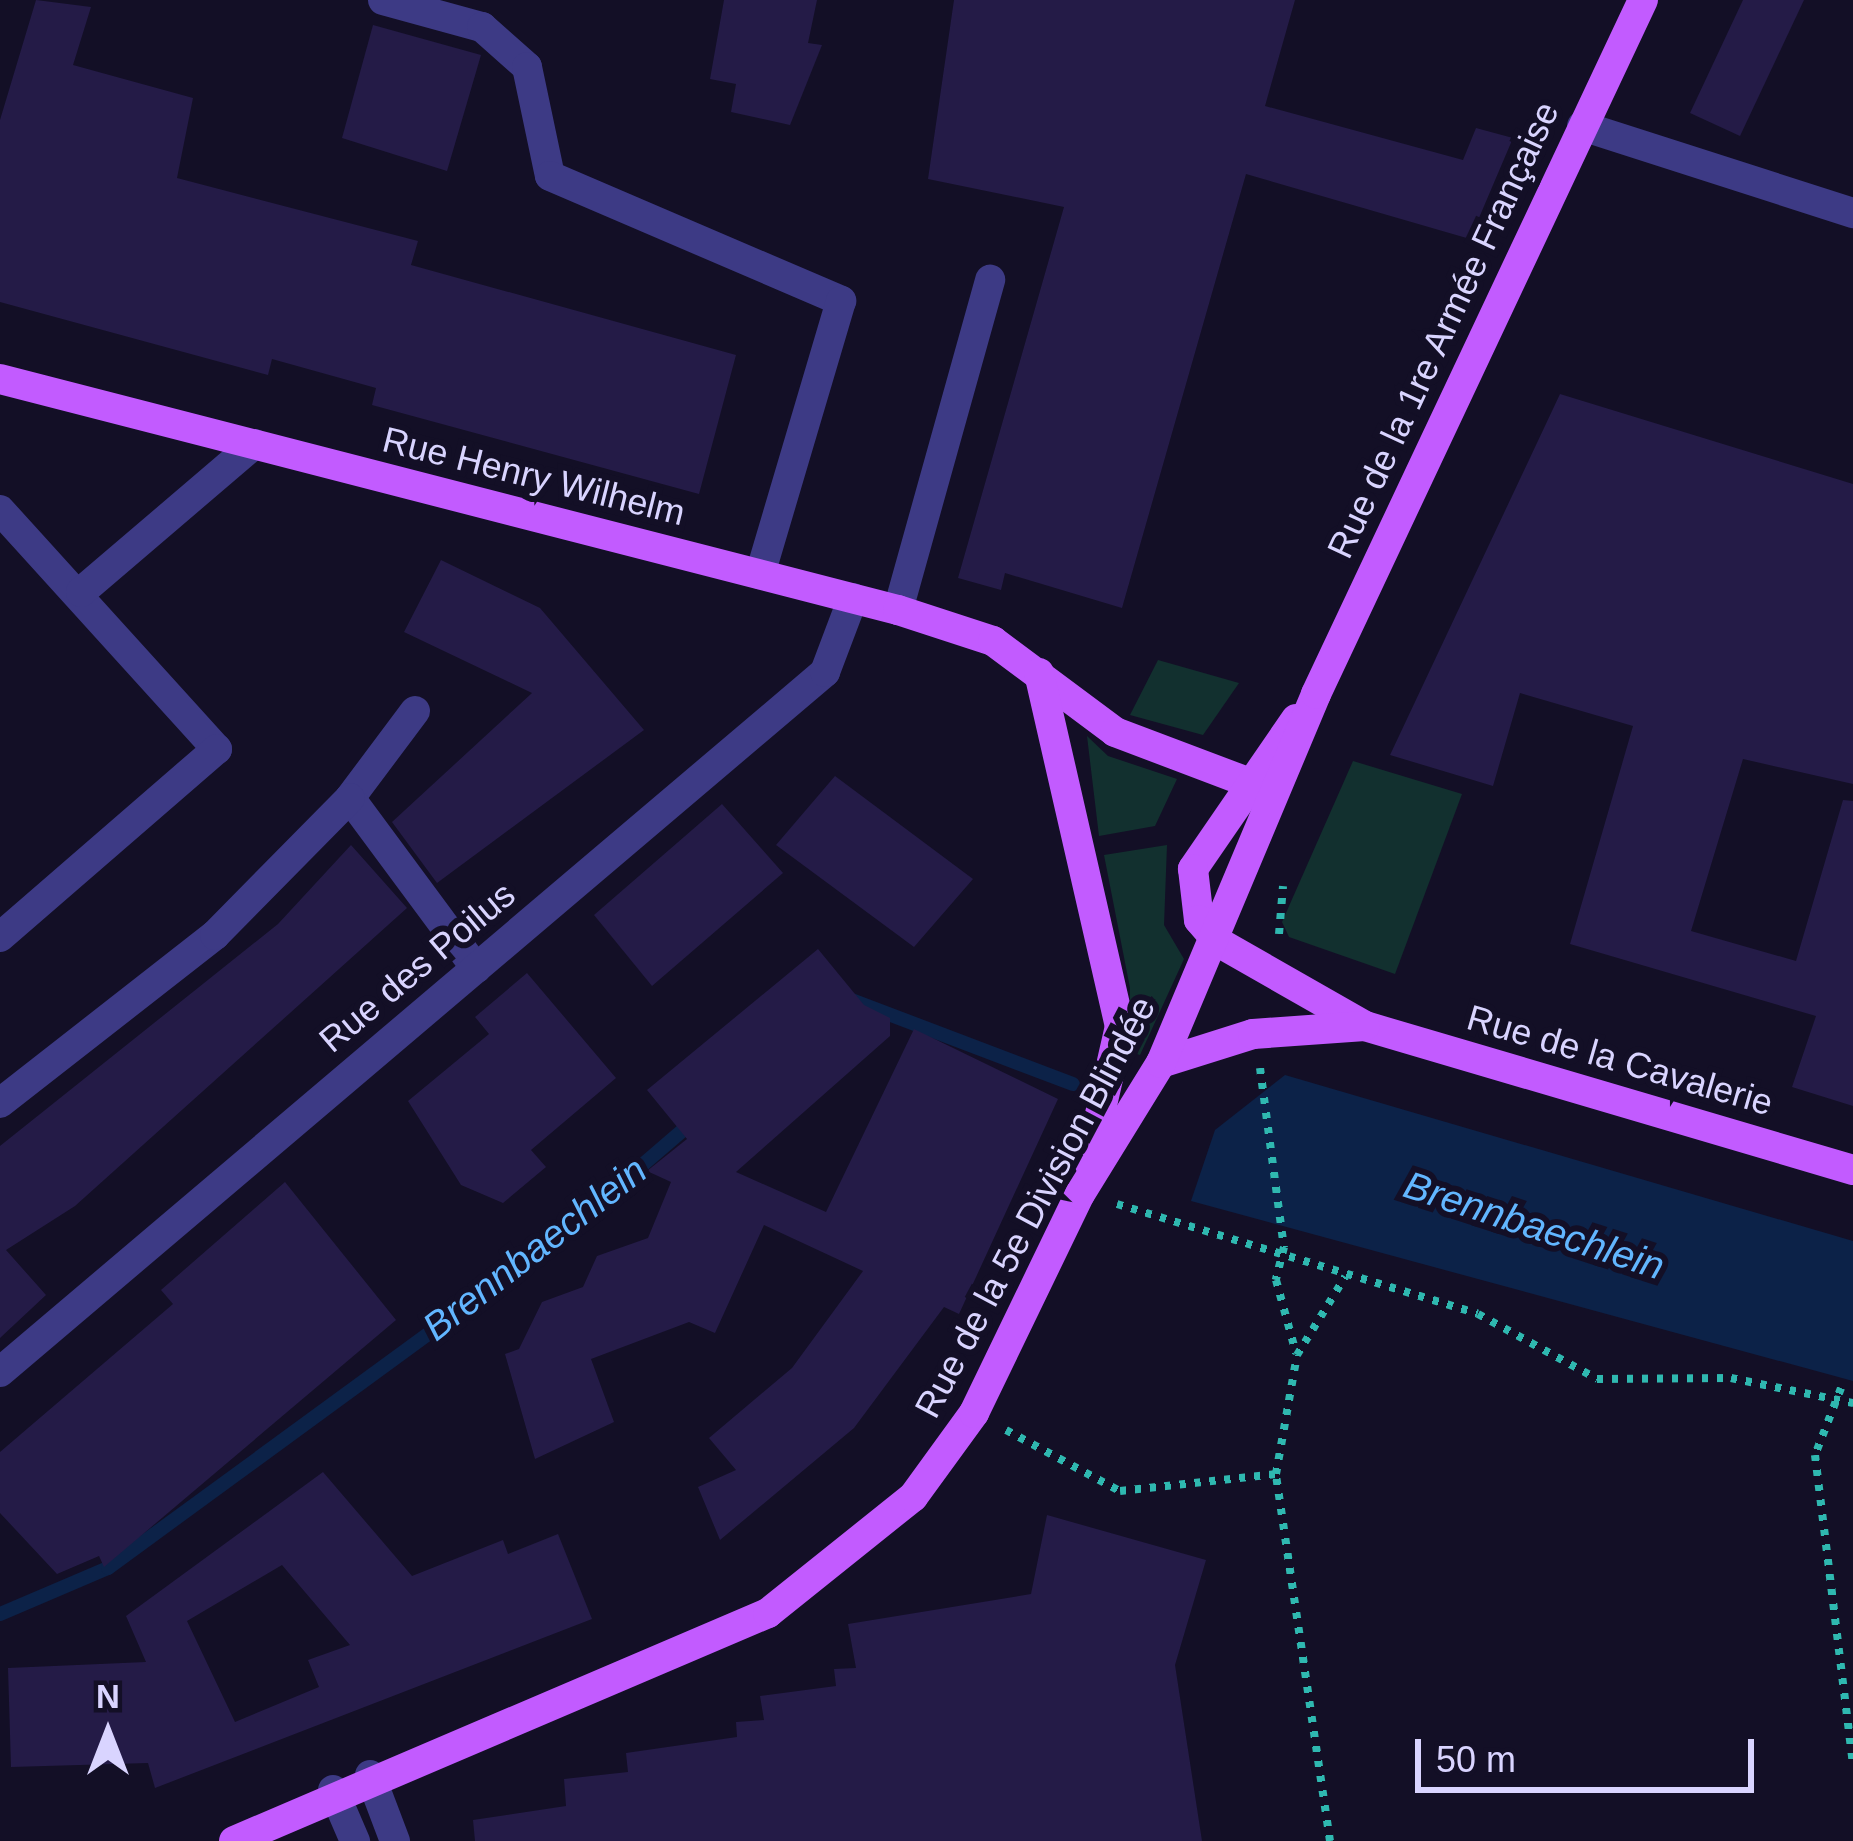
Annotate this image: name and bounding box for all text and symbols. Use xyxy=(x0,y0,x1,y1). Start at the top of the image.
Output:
street label: Rue de la 1re Armée Française xyxy=(1318,94,1568,566)
street label: Rue Henry Wilhelm xyxy=(378,418,690,534)
street label: Rue des Poilus xyxy=(310,873,524,1061)
street label: Rue de la 5e Division Blindée xyxy=(906,989,1164,1425)
street label: Rue de la Cavalerie xyxy=(1462,996,1778,1124)
water label: Brennbaechlein xyxy=(414,1147,656,1351)
water label: Brennbaechlein xyxy=(1398,1162,1670,1290)
north arrow xyxy=(48,1673,168,1793)
text: N xyxy=(96,1678,120,1715)
scale bar xyxy=(1421,1715,1760,1789)
text: 50 m xyxy=(1436,1739,1516,1780)

